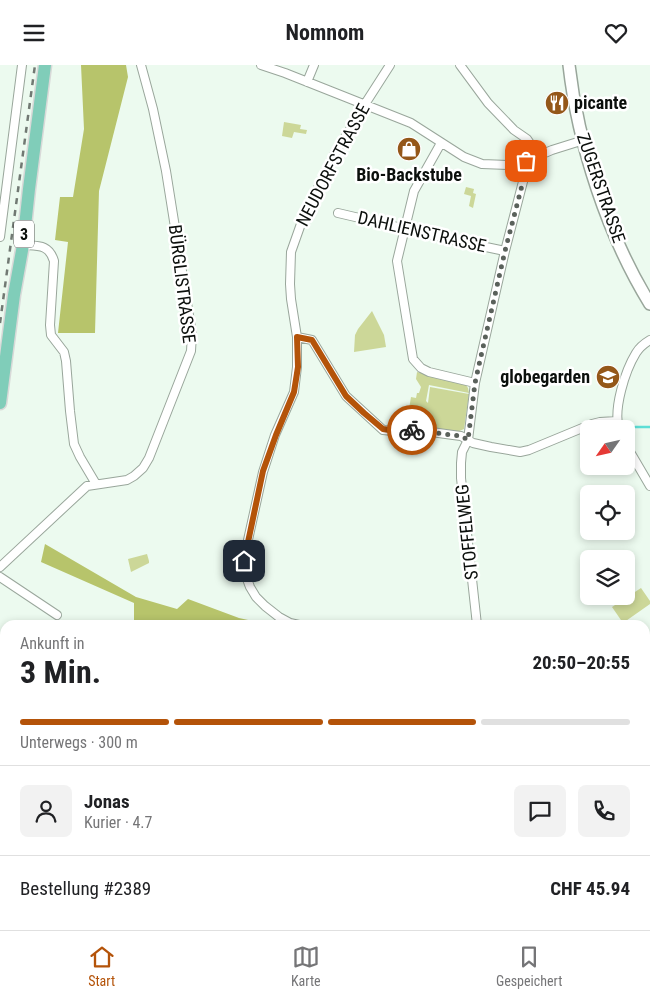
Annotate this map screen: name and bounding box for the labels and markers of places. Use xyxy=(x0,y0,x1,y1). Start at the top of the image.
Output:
restaurant icon: picante xyxy=(544,90,570,116)
place label: picante xyxy=(574,92,628,113)
shop icon: Bio-Backstube xyxy=(396,136,422,162)
pin xyxy=(505,140,547,182)
place label: Bio-Backstube xyxy=(356,164,462,185)
school or university icon: globegarden xyxy=(595,364,621,390)
place label: globegarden xyxy=(500,366,590,387)
pin xyxy=(223,540,265,582)

